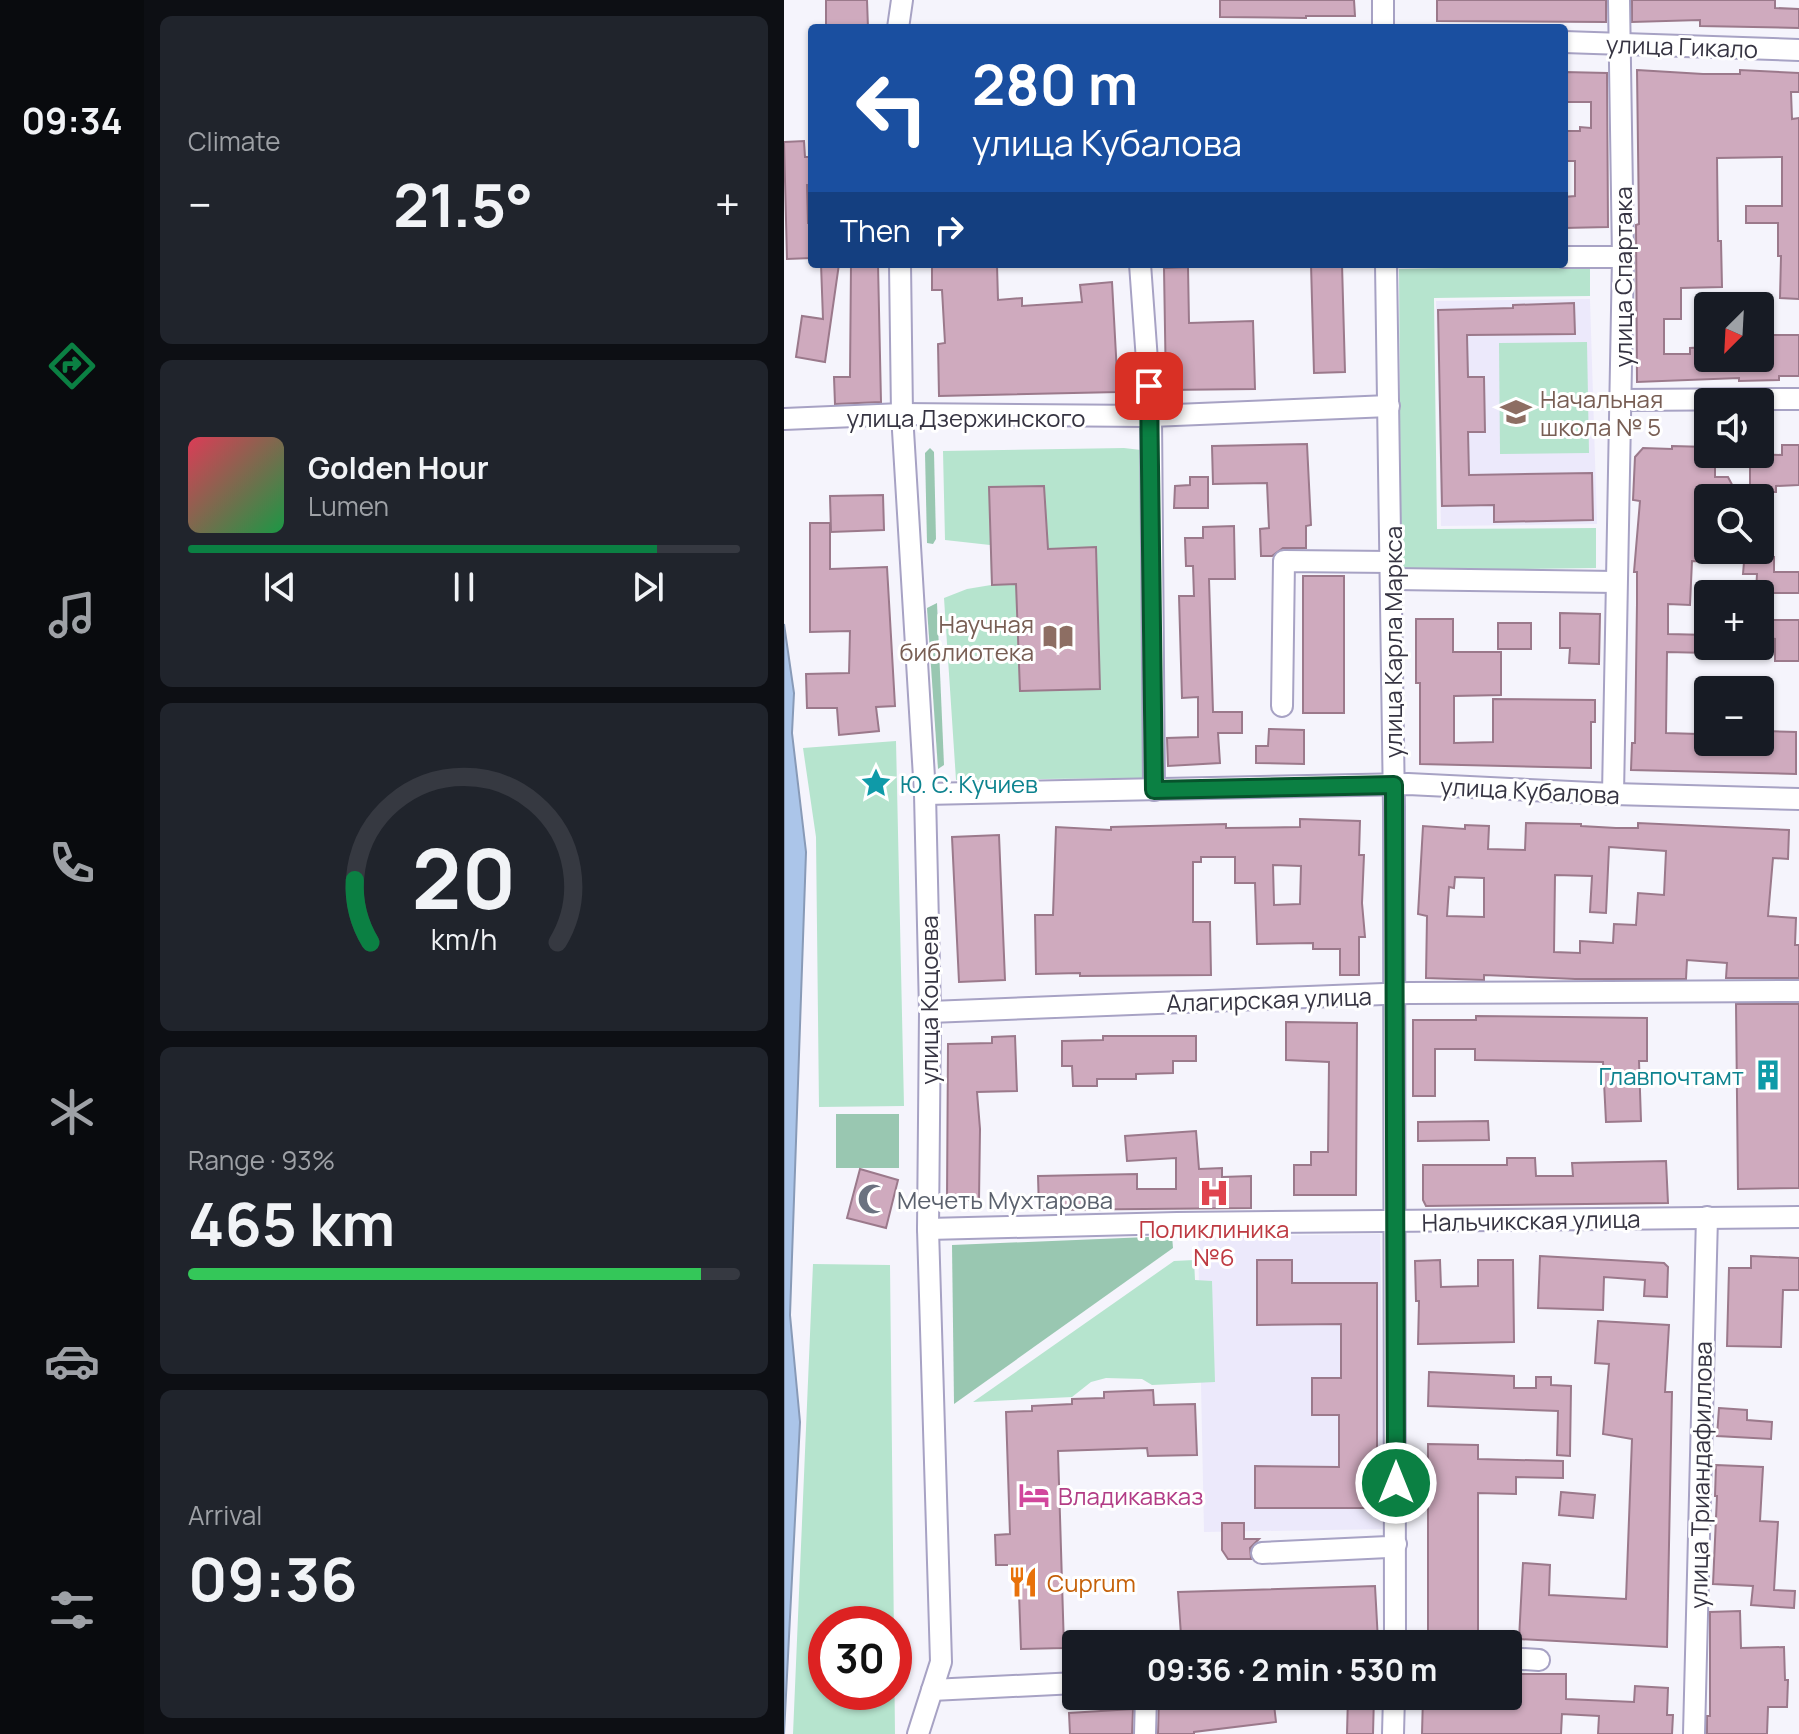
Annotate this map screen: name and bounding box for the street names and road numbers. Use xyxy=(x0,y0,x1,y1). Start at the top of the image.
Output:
street label: улица Гикало xyxy=(1605,27,1759,65)
street label: улица Спартака xyxy=(1606,186,1639,368)
street label: улица Дзержинского xyxy=(846,401,1086,434)
street label: улица Карла Маркса xyxy=(1376,526,1409,758)
street label: улица Кубалова xyxy=(1439,769,1621,811)
street label: улица Коцоева xyxy=(912,915,945,1085)
street label: Алагирская улица xyxy=(1166,979,1372,1019)
street label: Нальчикская улица xyxy=(1421,1202,1641,1238)
street label: улица Триандафиллова xyxy=(1681,1341,1719,1609)

